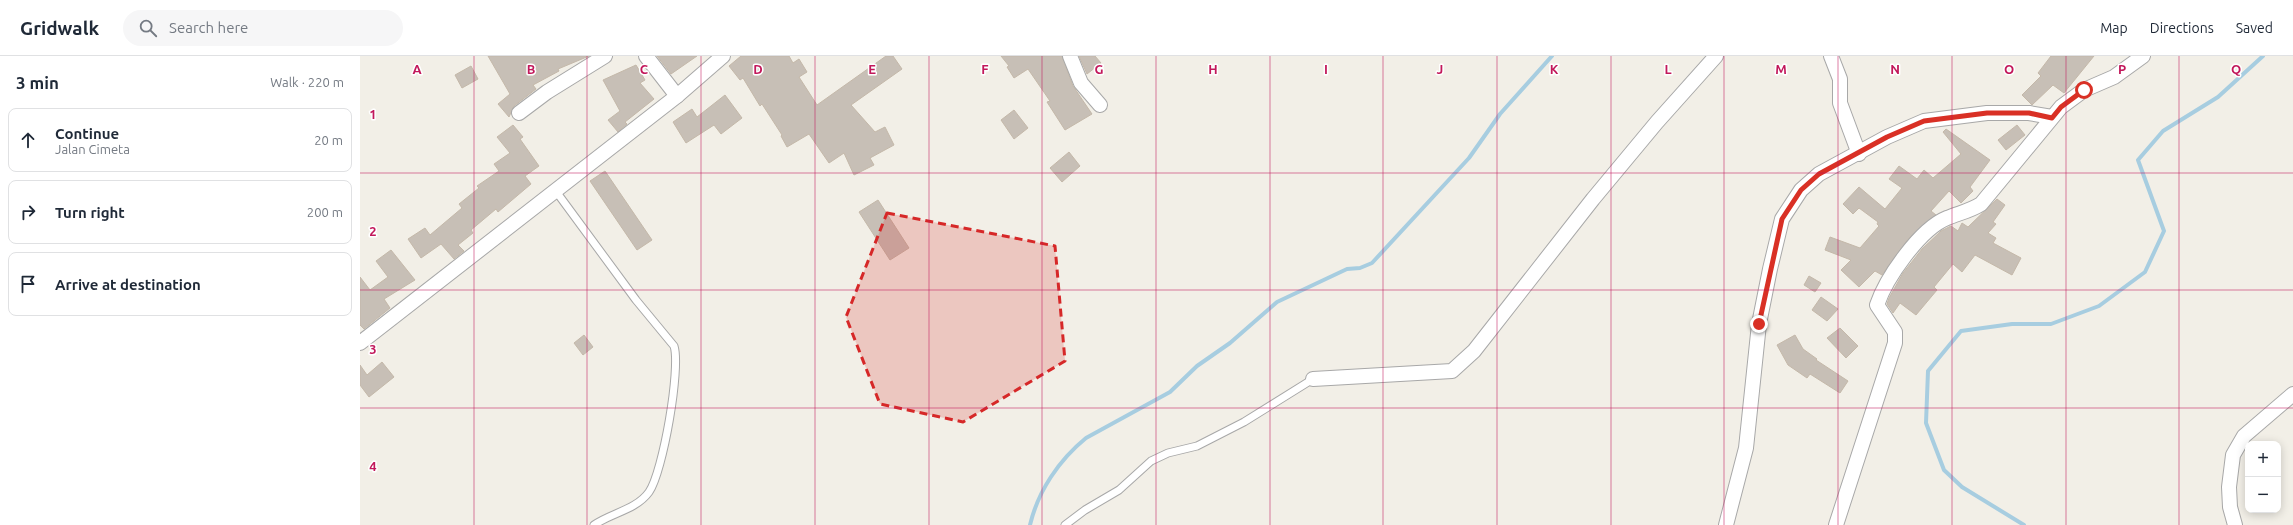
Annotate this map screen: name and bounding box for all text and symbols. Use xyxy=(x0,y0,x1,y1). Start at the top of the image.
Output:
search box xyxy=(123,10,403,46)
text: Gridwalk xyxy=(20,17,99,39)
icon: search xyxy=(137,17,159,39)
text: Search here xyxy=(169,19,248,36)
text: Map xyxy=(2100,20,2128,36)
text: Directions xyxy=(2150,20,2214,36)
text: Saved xyxy=(2236,20,2273,36)
text: A xyxy=(412,62,422,76)
text: B xyxy=(527,62,536,76)
text: C xyxy=(640,62,649,76)
text: D xyxy=(753,62,763,76)
text: E xyxy=(868,62,876,76)
text: F xyxy=(981,62,989,76)
text: G xyxy=(1095,62,1104,76)
text: H xyxy=(1208,62,1218,76)
text: I xyxy=(1324,62,1328,76)
text: J xyxy=(1437,62,1443,76)
text: K xyxy=(1550,62,1559,76)
text: L xyxy=(1664,62,1672,76)
text: M xyxy=(1775,62,1787,76)
text: N xyxy=(1890,62,1900,76)
text: O xyxy=(2004,62,2014,76)
text: P xyxy=(2118,62,2126,76)
text: Q xyxy=(2231,62,2241,76)
text: 3 min xyxy=(16,73,59,92)
text: Walk · 220 m xyxy=(270,75,344,89)
route start xyxy=(2075,81,2093,99)
text: 1 xyxy=(369,107,377,121)
text: Continue xyxy=(55,125,119,142)
icon: ahead xyxy=(17,129,39,151)
text: 20 m xyxy=(314,133,343,147)
text: Jalan Cimeta xyxy=(55,142,130,156)
icon: right xyxy=(17,201,39,223)
text: Turn right xyxy=(55,204,125,221)
text: 200 m xyxy=(307,205,343,219)
text: 2 xyxy=(369,224,377,238)
icon: arrive xyxy=(17,273,39,295)
text: Arrive at destination xyxy=(55,276,201,293)
route end xyxy=(1750,315,1768,333)
text: 3 xyxy=(369,342,377,356)
map controls xyxy=(2245,441,2281,513)
button: + xyxy=(2245,441,2281,477)
text: 4 xyxy=(369,459,377,473)
button: − xyxy=(2245,477,2281,513)

